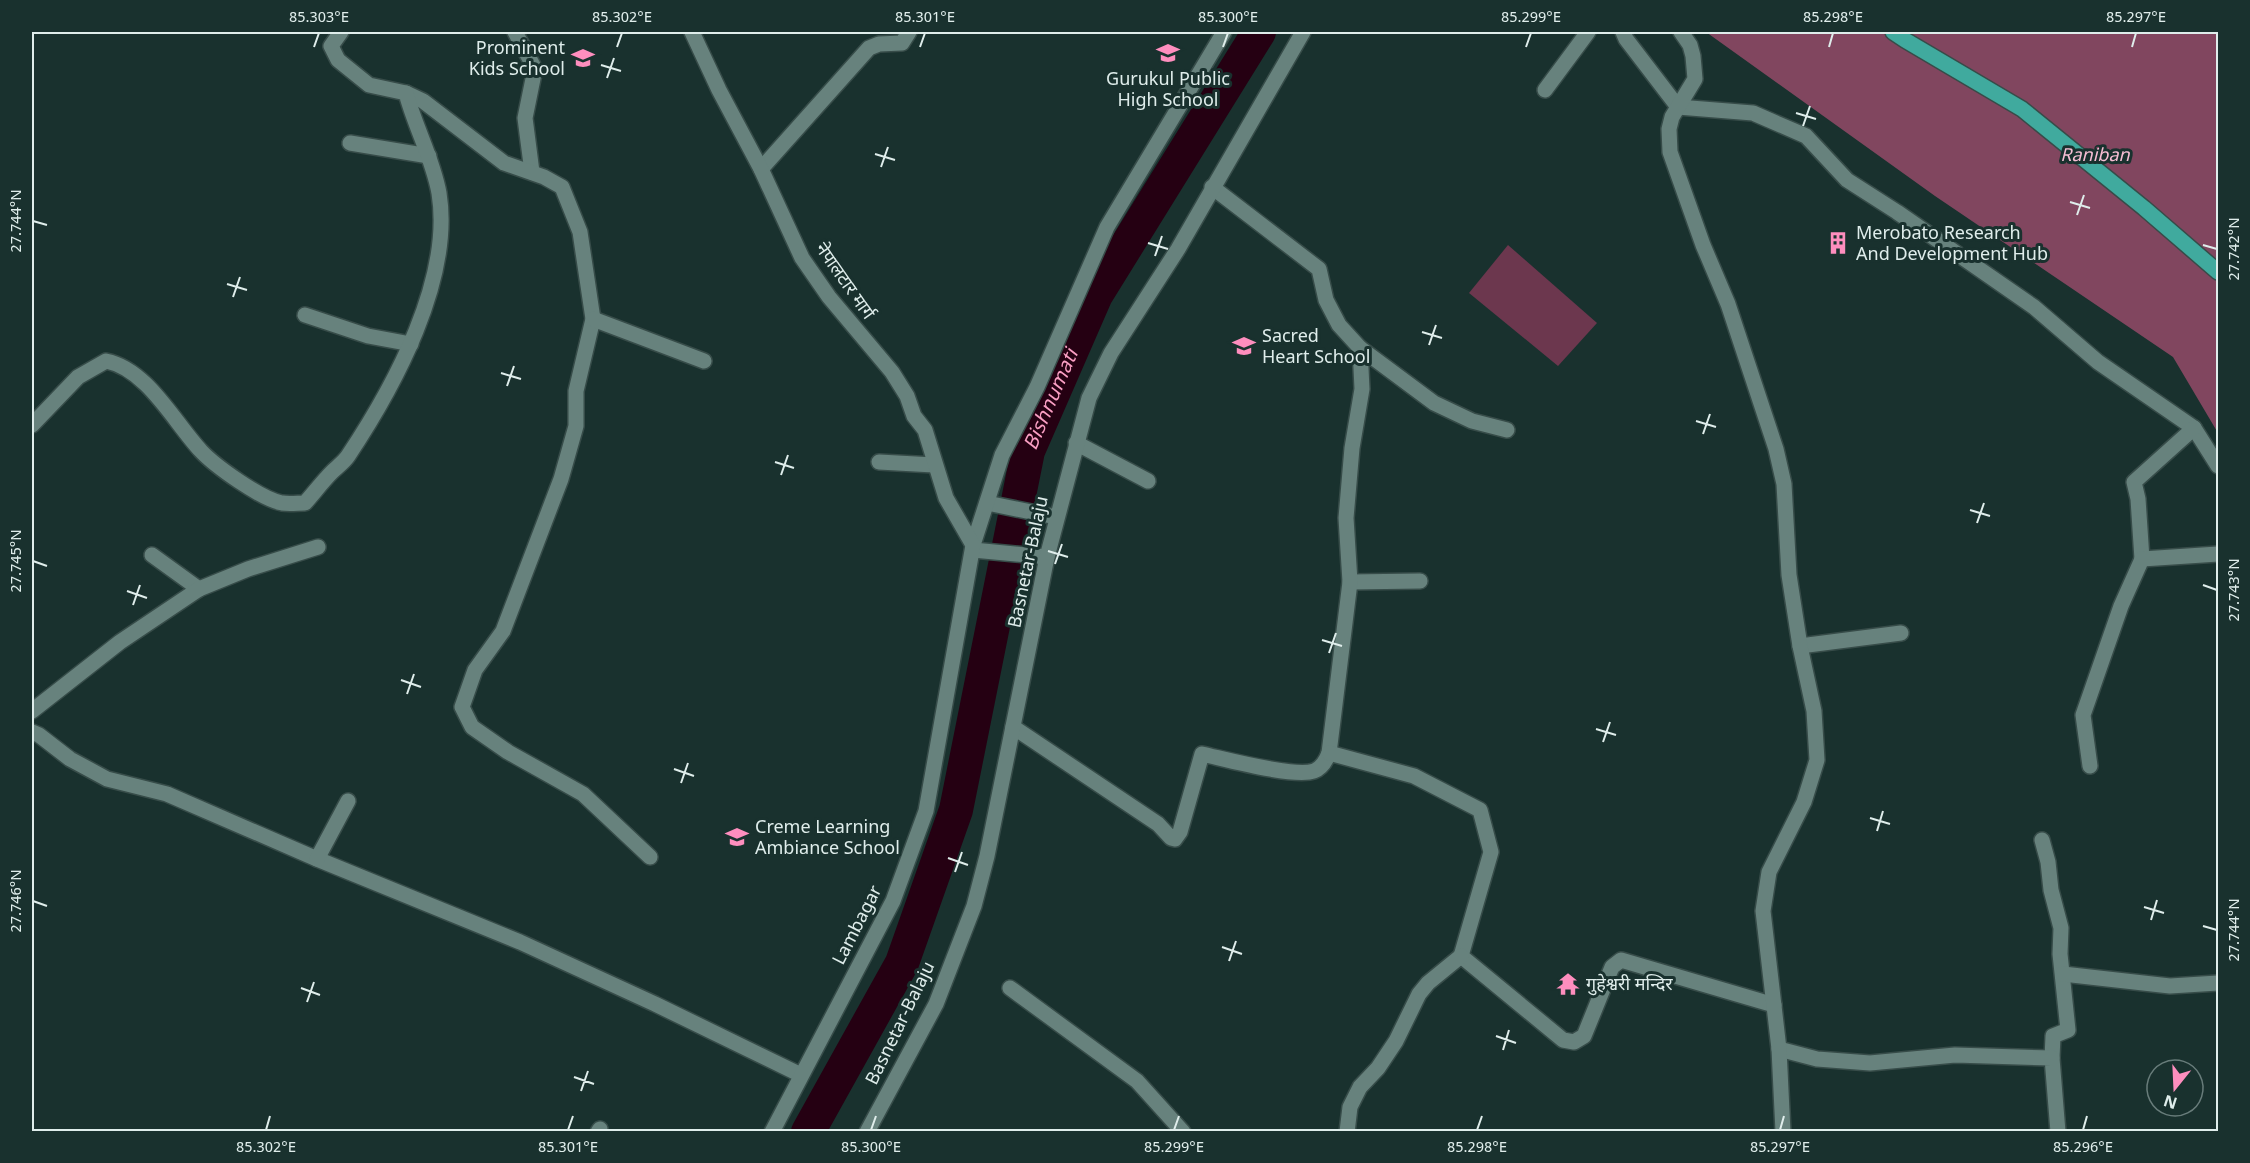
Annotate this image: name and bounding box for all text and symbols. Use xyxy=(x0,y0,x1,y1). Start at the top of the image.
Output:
text: 85.303°E xyxy=(289,9,349,28)
text: 85.302°E xyxy=(592,9,652,28)
text: 85.301°E xyxy=(895,9,955,28)
text: 85.300°E xyxy=(1198,9,1258,28)
text: 85.299°E xyxy=(1501,9,1561,28)
text: 85.298°E xyxy=(1803,9,1863,28)
text: 85.297°E xyxy=(2106,9,2166,28)
place label: Prominent Kids School xyxy=(469,38,565,82)
school or university icon: Gurukul Public High School xyxy=(1155,40,1181,66)
school or university icon: Prominent Kids School xyxy=(570,45,596,71)
place label: Gurukul Public High School xyxy=(1106,69,1230,113)
park label: Raniban xyxy=(2060,145,2131,168)
text: 27.744°N xyxy=(8,189,27,253)
text: 27.742°N xyxy=(2226,217,2245,281)
place label: Merobato Research And Development Hub xyxy=(1856,223,2048,267)
building icon: Merobato Research And Development Hub xyxy=(1825,230,1851,256)
street label: नेपालटार मार्ग xyxy=(809,238,880,325)
place label: Sacred Heart School xyxy=(1262,326,1370,370)
school or university icon: Sacred Heart School xyxy=(1231,333,1257,359)
water label: Bishnumati xyxy=(1019,343,1087,455)
street label: Basnetar-Balaju xyxy=(1004,494,1055,630)
text: 27.745°N xyxy=(8,529,27,593)
text: 27.743°N xyxy=(2226,558,2245,622)
place label: Creme Learning Ambiance School xyxy=(755,817,900,861)
school or university icon: Creme Learning Ambiance School xyxy=(724,824,750,850)
text: 27.746°N xyxy=(8,869,27,933)
street label: Lambagar xyxy=(829,882,888,969)
text: 27.744°N xyxy=(2226,898,2245,962)
street label: Basnetar-Balaju xyxy=(862,958,941,1089)
temple icon: गुहेश्वरी मन्दिर xyxy=(1555,971,1581,997)
place label: गुहेश्वरी मन्दिर xyxy=(1586,973,1673,997)
north arrow xyxy=(2145,1058,2205,1118)
text: N xyxy=(2162,1088,2181,1112)
text: 85.302°E xyxy=(236,1139,296,1158)
text: 85.301°E xyxy=(538,1139,598,1158)
text: 85.300°E xyxy=(841,1139,901,1158)
text: 85.299°E xyxy=(1144,1139,1204,1158)
text: 85.298°E xyxy=(1447,1139,1507,1158)
text: 85.297°E xyxy=(1750,1139,1810,1158)
text: 85.296°E xyxy=(2053,1139,2113,1158)

